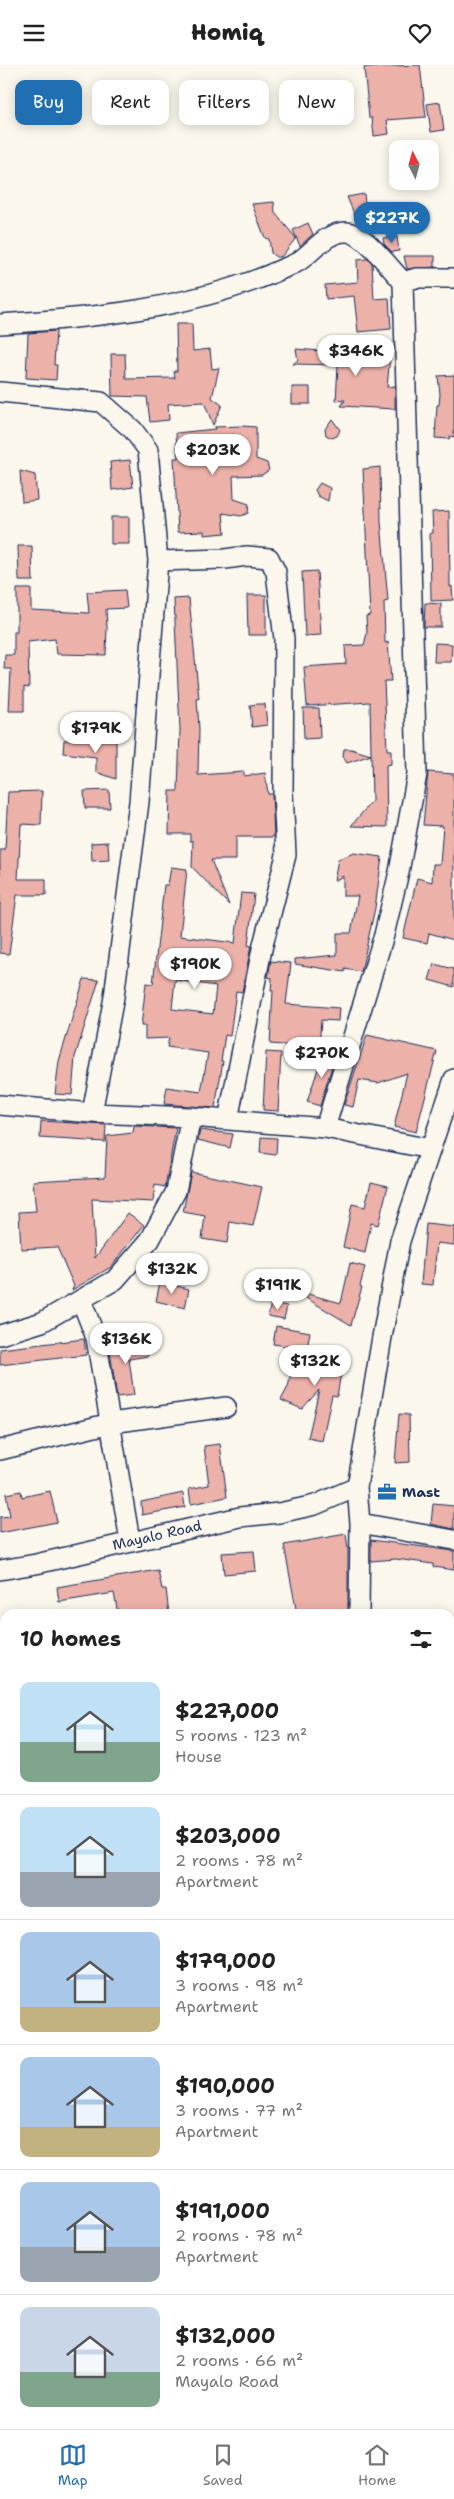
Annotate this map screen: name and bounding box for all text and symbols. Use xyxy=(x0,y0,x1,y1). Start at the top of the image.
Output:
text: Homiq xyxy=(191,18,263,47)
icon: menu xyxy=(20,19,48,47)
icon: heart xyxy=(406,19,434,47)
chip: Buy xyxy=(15,80,82,125)
chip: Rent xyxy=(92,80,169,125)
chip: Filters xyxy=(179,80,269,125)
chip: New xyxy=(279,80,354,125)
north arrow xyxy=(389,140,439,190)
map controls xyxy=(389,140,439,190)
pin: $227K xyxy=(357,201,427,244)
text: $227K xyxy=(365,207,419,228)
pin: $346K xyxy=(321,335,391,377)
text: $346K xyxy=(328,340,384,361)
pin: $203K xyxy=(178,433,248,476)
text: $203K xyxy=(186,439,240,460)
pin: $179K xyxy=(61,711,131,754)
text: $179K xyxy=(71,717,121,738)
pin: $190K xyxy=(160,947,230,990)
text: $190K xyxy=(170,953,220,974)
pin: $270K xyxy=(287,1037,357,1079)
text: $270K xyxy=(295,1042,349,1063)
pin: $132K xyxy=(137,1253,207,1295)
text: $132K xyxy=(147,1258,197,1279)
pin: $191K xyxy=(243,1269,313,1311)
text: $191K xyxy=(255,1274,301,1295)
pin: $136K xyxy=(91,1323,161,1365)
text: $136K xyxy=(101,1328,151,1349)
pin: $132K xyxy=(280,1345,350,1387)
text: $132K xyxy=(290,1350,340,1371)
office icon: Mast xyxy=(376,1481,398,1503)
place label: Mast xyxy=(402,1483,440,1501)
street label: Mayalo Road xyxy=(111,1516,203,1554)
text: 10 homes xyxy=(20,1625,121,1653)
icon: filters xyxy=(407,1625,435,1653)
text: $227,000 xyxy=(175,1697,279,1725)
icon: home xyxy=(60,1702,120,1762)
text: 5 rooms · 123 m² xyxy=(175,1725,307,1746)
text: House xyxy=(175,1746,222,1767)
text: $203,000 xyxy=(175,1822,281,1850)
icon: home xyxy=(60,1827,120,1887)
text: 2 rooms · 78 m² xyxy=(175,1850,303,1871)
text: Apartment xyxy=(175,1871,258,1892)
text: $179,000 xyxy=(175,1947,276,1975)
icon: home xyxy=(60,1952,120,2012)
text: 3 rooms · 98 m² xyxy=(175,1975,304,1996)
text: Apartment xyxy=(175,1996,258,2017)
text: $190,000 xyxy=(175,2072,275,2100)
icon: home xyxy=(60,2077,120,2137)
text: 3 rooms · 77 m² xyxy=(175,2100,303,2121)
text: Apartment xyxy=(175,2121,258,2142)
text: $191,000 xyxy=(175,2197,270,2225)
icon: home xyxy=(60,2202,120,2262)
text: 2 rooms · 78 m² xyxy=(175,2225,303,2246)
text: Apartment xyxy=(175,2246,258,2267)
text: $132,000 xyxy=(175,2322,276,2350)
icon: home xyxy=(60,2327,120,2387)
text: 2 rooms · 66 m² xyxy=(175,2350,303,2371)
text: Mayalo Road xyxy=(175,2371,279,2392)
tab: Map xyxy=(58,2441,88,2489)
tab: Saved xyxy=(203,2441,243,2489)
tab: Home xyxy=(358,2441,396,2489)

